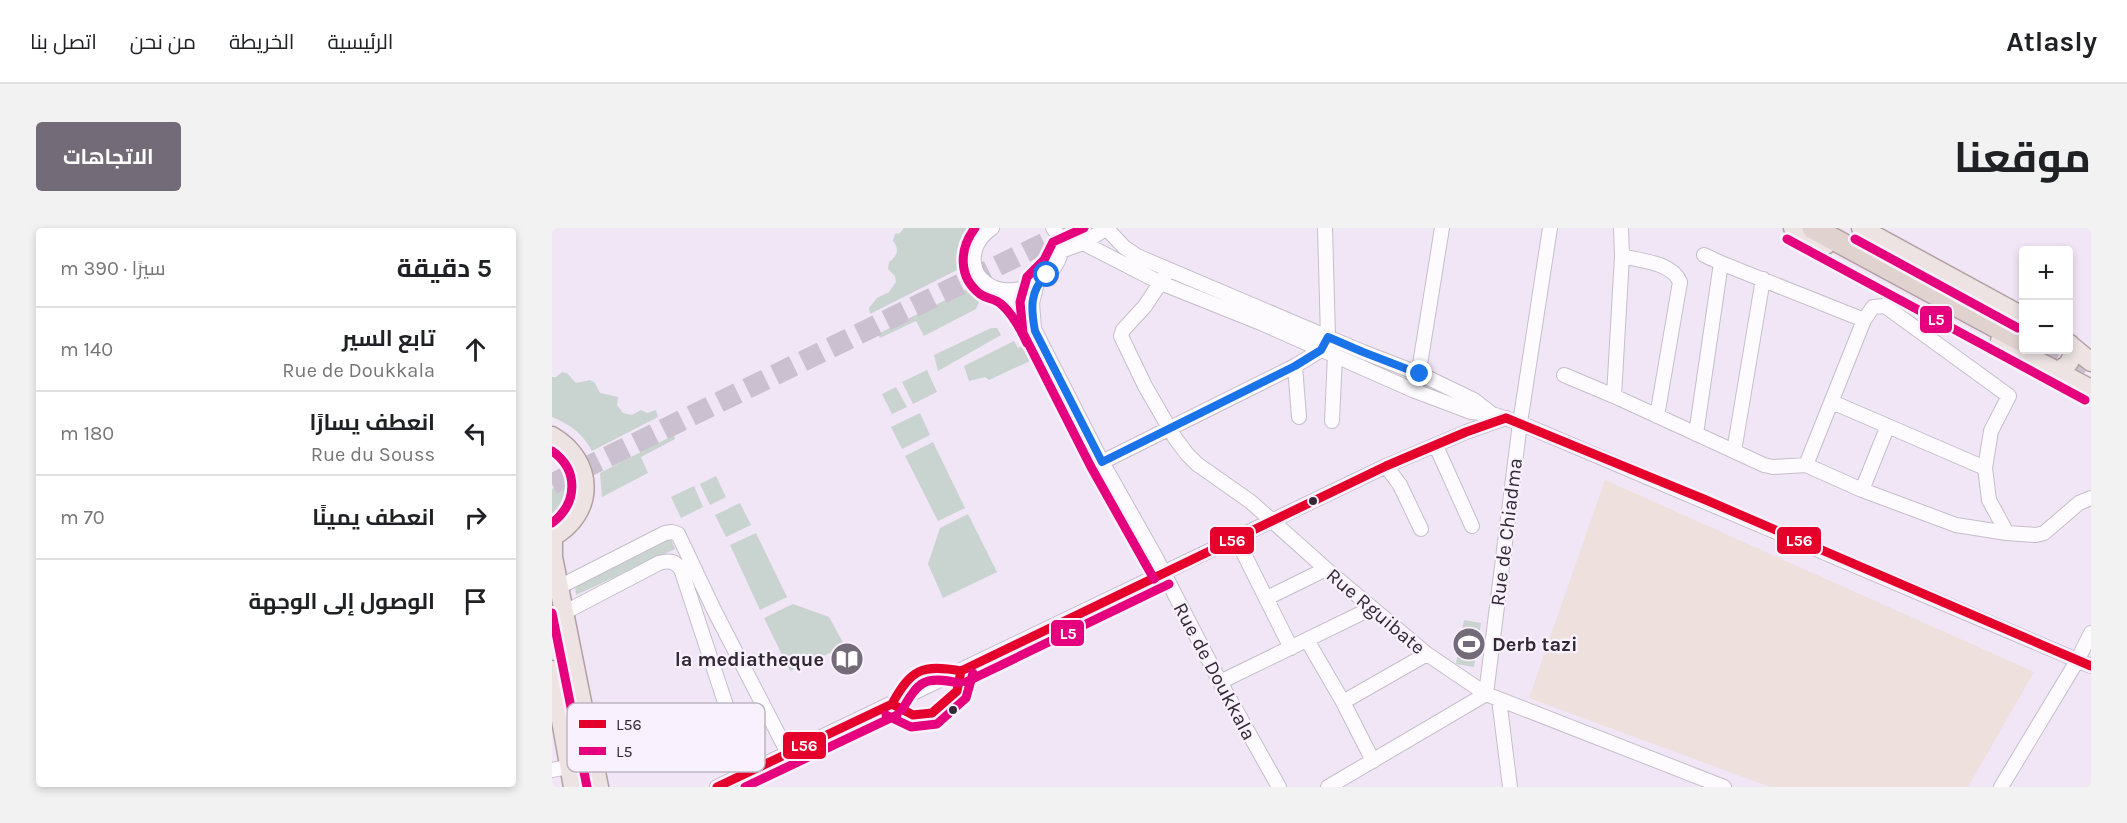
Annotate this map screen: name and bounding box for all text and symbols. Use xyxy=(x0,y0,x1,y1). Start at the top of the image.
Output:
text: Atlasly xyxy=(2006,25,2097,58)
text: اتصل بنا xyxy=(30,30,97,54)
text: من نحن xyxy=(130,30,196,54)
text: الخريطة xyxy=(229,30,294,54)
text: الرئيسية xyxy=(327,30,393,54)
button: الاتجاهات xyxy=(36,122,181,191)
text: موقعنا xyxy=(1954,133,2091,183)
map controls xyxy=(2019,246,2073,354)
button: + xyxy=(2019,246,2073,300)
text: 5 دقيقة xyxy=(397,253,492,284)
text: سيرًا · 390 m xyxy=(60,257,166,280)
route start xyxy=(1033,261,1059,287)
button: − xyxy=(2019,300,2073,354)
line badge: L5 xyxy=(1919,305,1953,334)
text: L5 xyxy=(1927,310,1945,329)
text: تابع السير xyxy=(342,326,435,352)
icon: ahead xyxy=(459,333,492,366)
text: 140 m xyxy=(60,338,113,361)
text: Rue de Doukkala xyxy=(282,359,435,382)
route end xyxy=(1406,360,1432,386)
text: انعطف يسارًا xyxy=(309,410,435,436)
icon: left xyxy=(459,417,492,450)
text: 180 m xyxy=(60,422,114,445)
text: Rue du Souss xyxy=(311,443,435,466)
street label: Rue de Chiadma xyxy=(1486,457,1527,607)
unlabelled marker xyxy=(1307,495,1319,507)
icon: right xyxy=(459,501,492,534)
text: انعطف يمينًا xyxy=(312,505,435,531)
text: 70 m xyxy=(60,506,105,529)
line badge: L56 xyxy=(1209,526,1255,555)
line badge: L56 xyxy=(1776,526,1822,555)
text: L56 xyxy=(1219,531,1245,550)
text: L56 xyxy=(1786,531,1812,550)
street label: Rue Rguibate xyxy=(1322,563,1430,659)
icon: arrive xyxy=(459,585,492,618)
text: الوصول إلى الوجهة xyxy=(249,589,435,615)
street label: Rue de Doukkala xyxy=(1169,598,1261,744)
line badge: L5 xyxy=(1050,619,1085,647)
text: L5 xyxy=(1059,624,1077,643)
sports icon: Derb tazi xyxy=(1451,626,1487,662)
place label: Derb tazi xyxy=(1492,633,1578,656)
library icon: la mediatheque xyxy=(829,641,865,677)
place label: la mediatheque xyxy=(675,648,824,671)
legend xyxy=(567,703,765,772)
unlabelled marker xyxy=(947,704,959,716)
text: L56 xyxy=(616,715,642,734)
line badge: L56 xyxy=(782,731,827,760)
text: L56 xyxy=(791,736,817,755)
text: L5 xyxy=(616,742,633,761)

